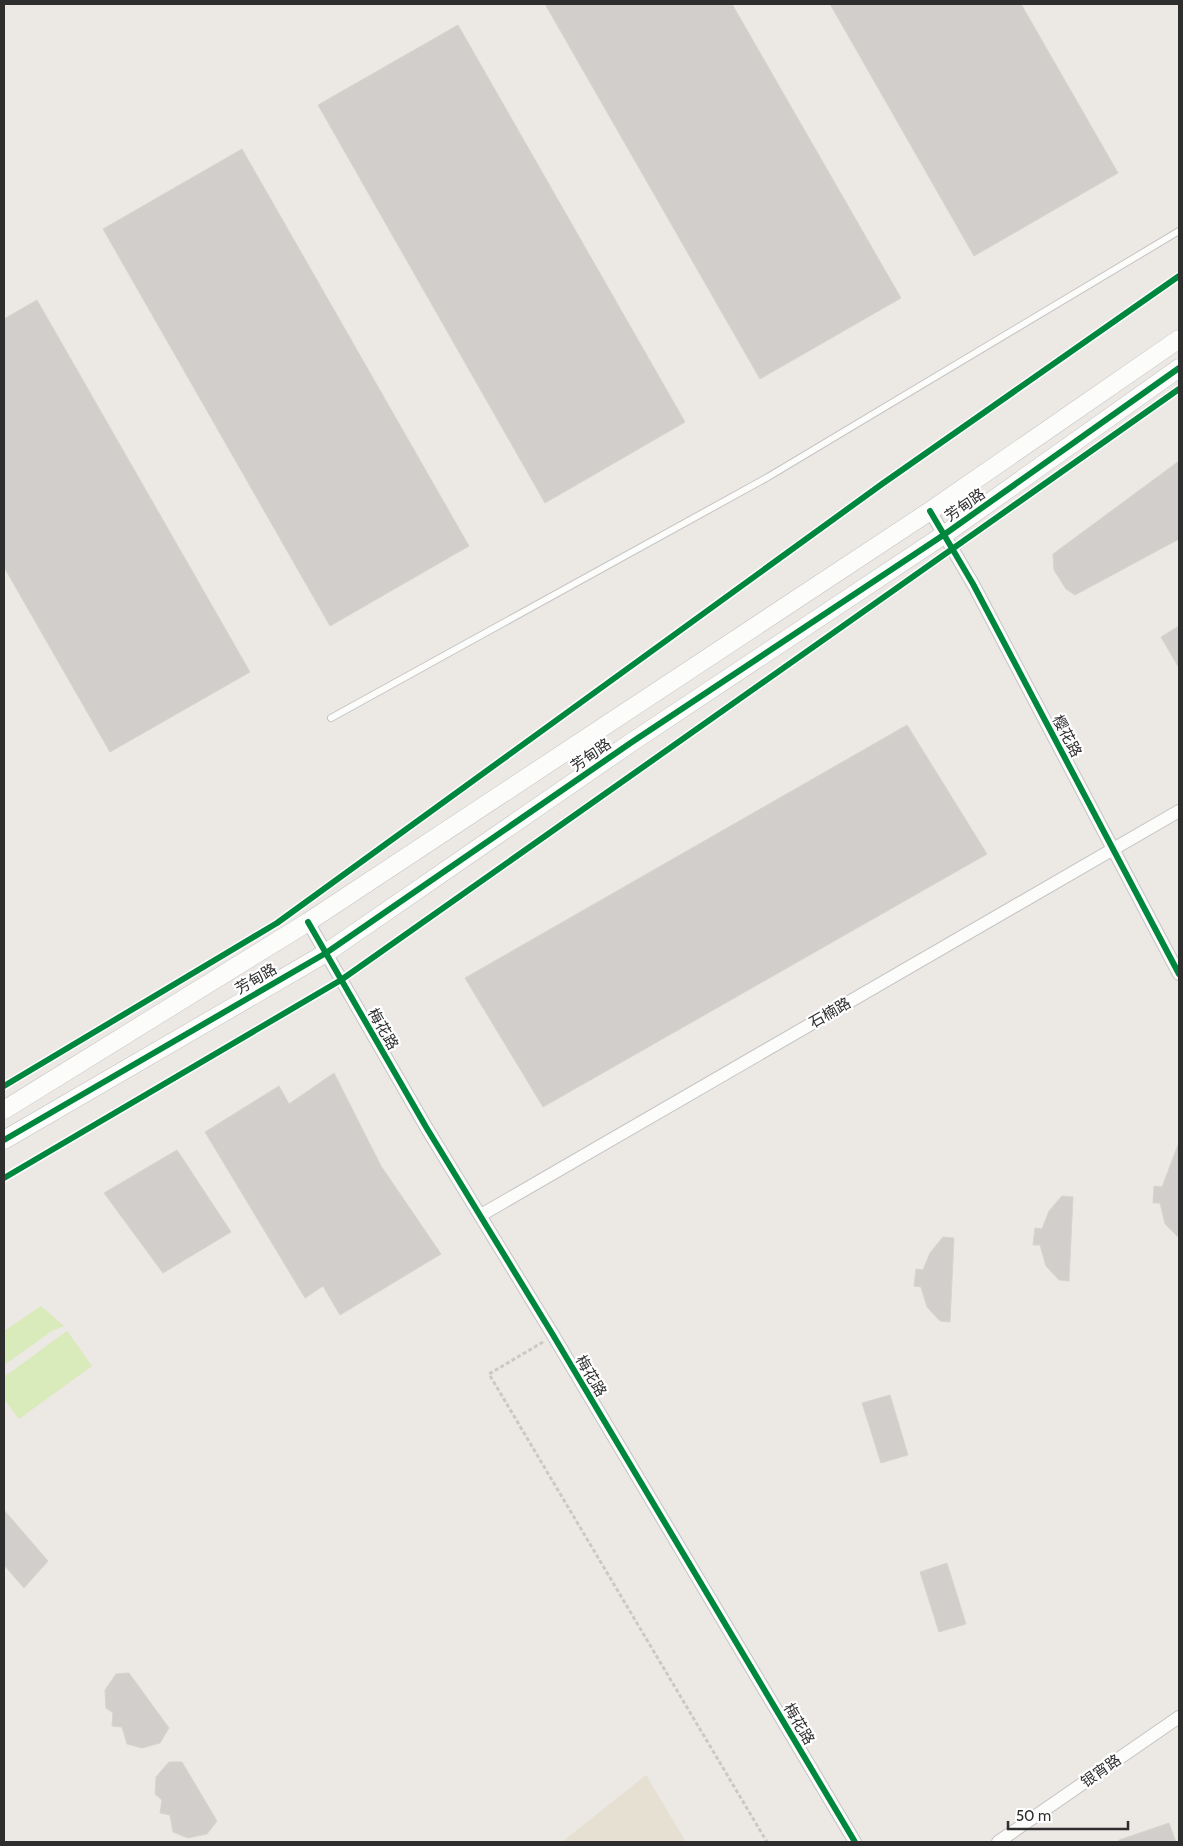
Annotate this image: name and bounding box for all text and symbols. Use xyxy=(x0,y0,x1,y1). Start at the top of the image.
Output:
street label: 芳甸路 xyxy=(941,485,989,525)
street label: 樱花路 xyxy=(1048,712,1086,760)
street label: 芳甸路 xyxy=(567,735,615,775)
street label: 芳甸路 xyxy=(232,960,280,998)
street label: 石楠路 xyxy=(806,994,854,1032)
street label: 梅花路 xyxy=(364,1005,402,1053)
street label: 梅花路 xyxy=(572,1352,610,1400)
street label: 梅花路 xyxy=(780,1700,818,1748)
street label: 银宵路 xyxy=(1077,1751,1125,1791)
scale bar xyxy=(1008,1798,1128,1830)
text: 50 m xyxy=(1016,1807,1051,1825)

